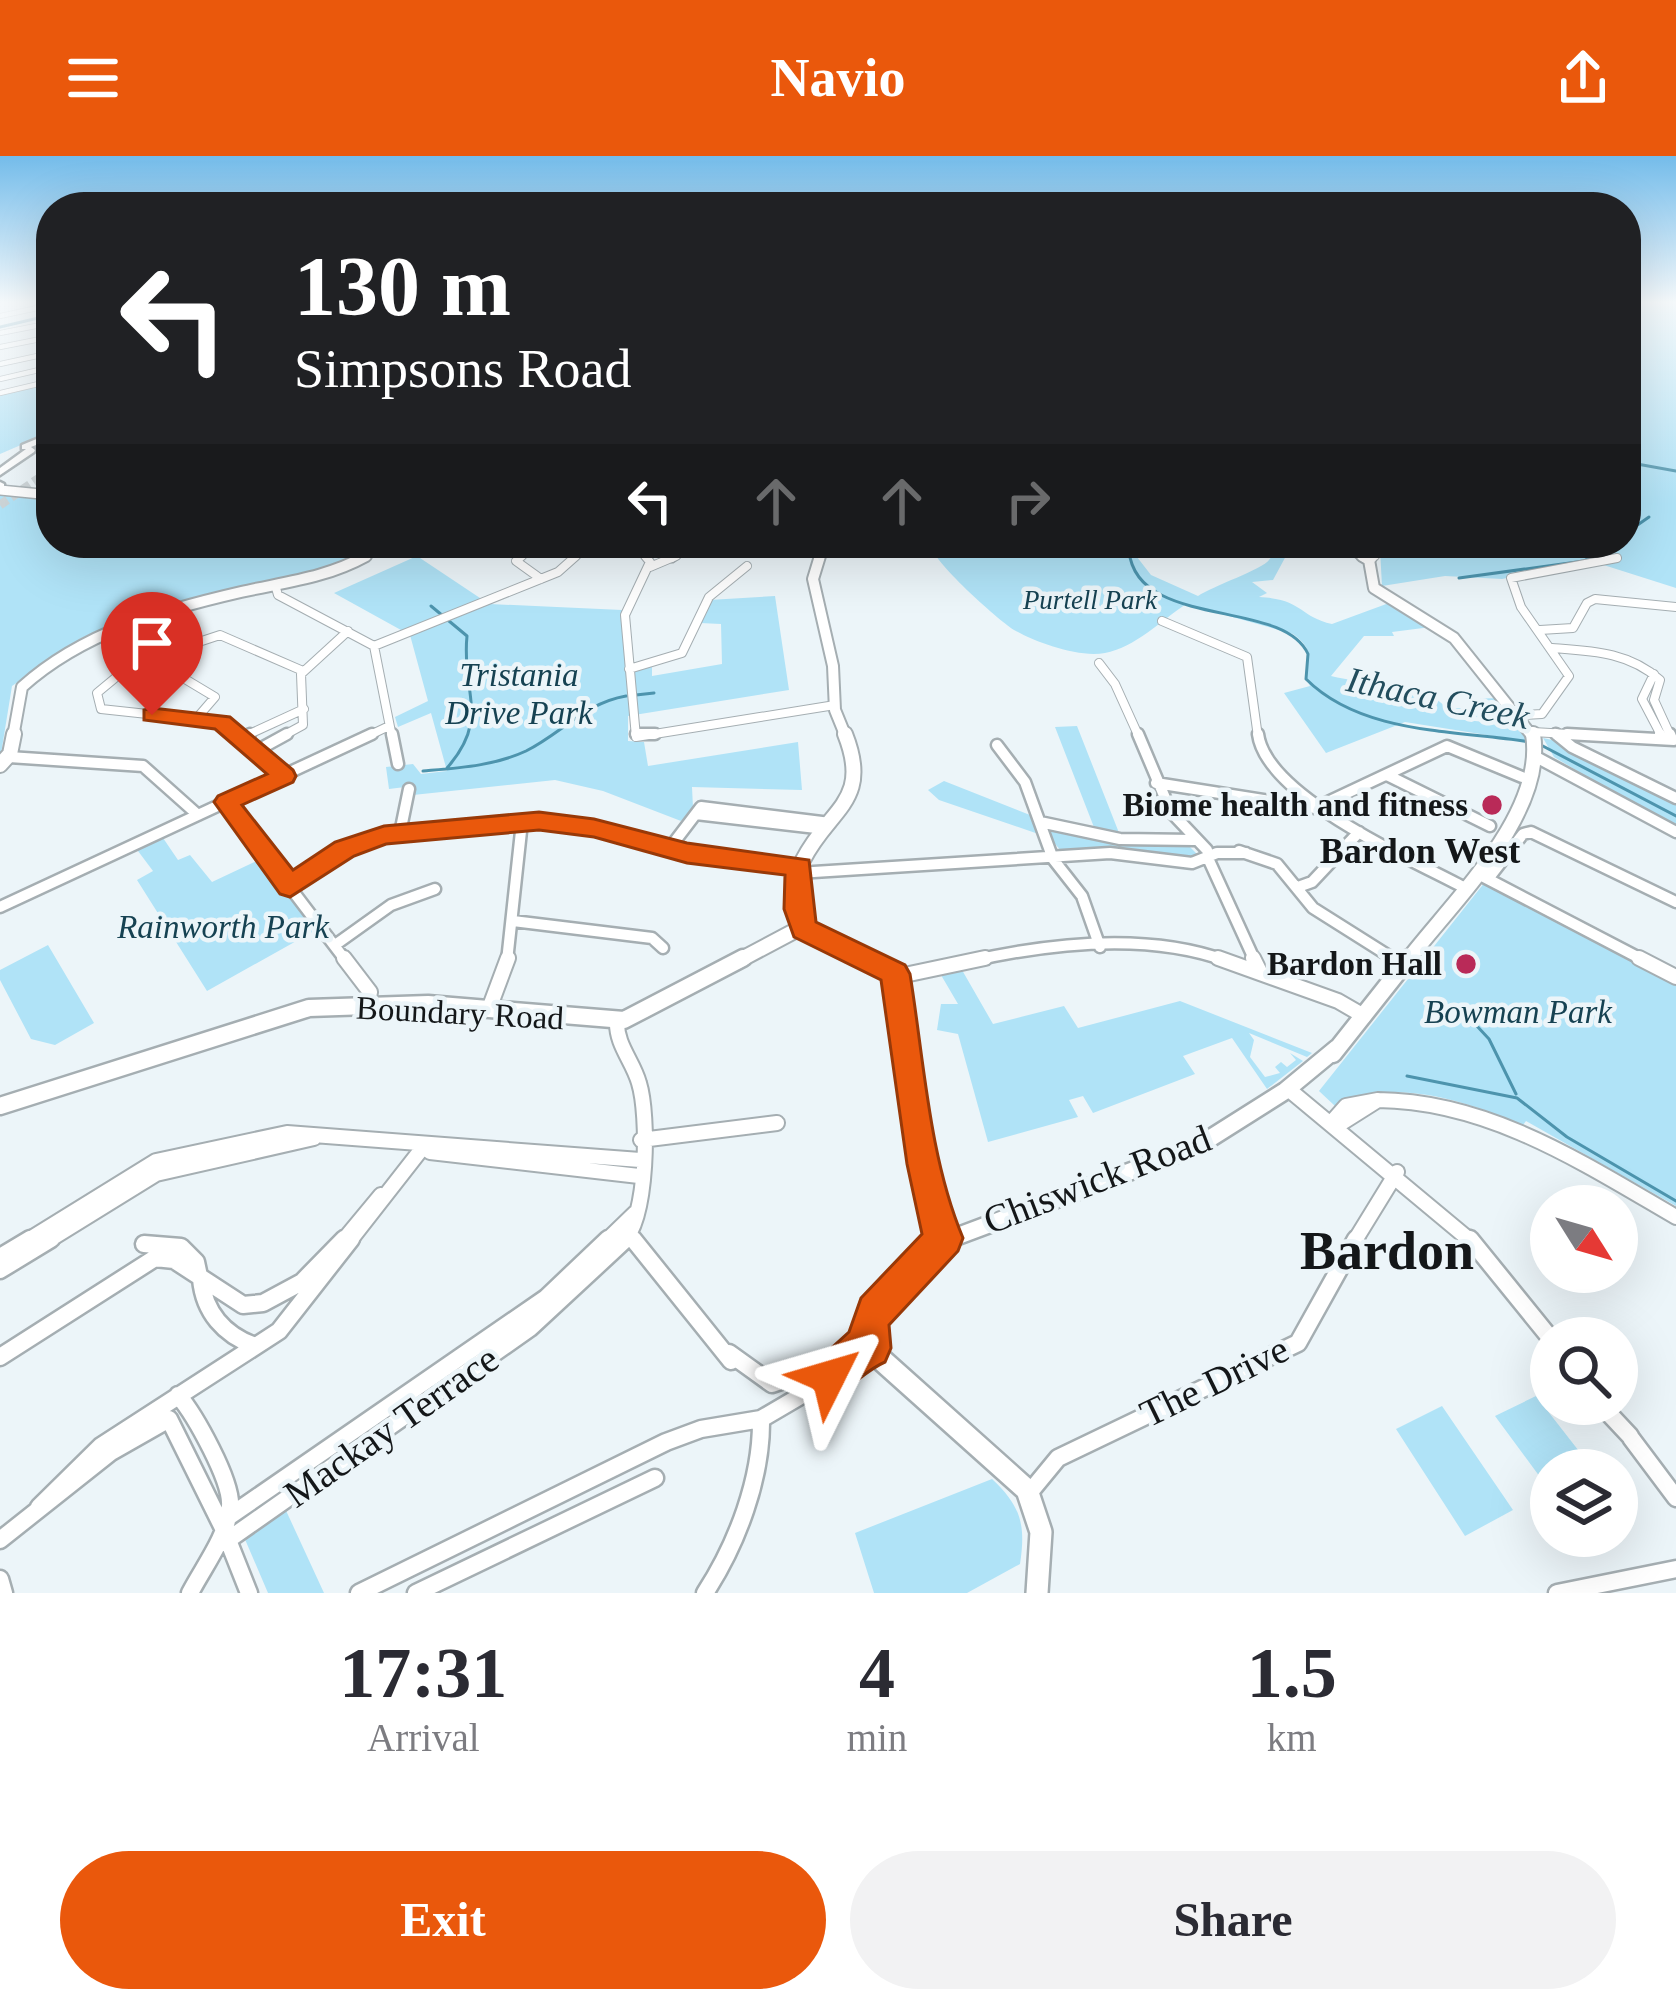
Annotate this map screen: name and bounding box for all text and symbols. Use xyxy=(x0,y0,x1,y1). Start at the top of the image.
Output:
icon: menu xyxy=(60,45,126,111)
icon: share xyxy=(1550,45,1616,111)
text: Navio xyxy=(771,48,906,108)
icon: left xyxy=(96,240,252,396)
text: 130 m xyxy=(294,240,511,333)
text: Simpsons Road xyxy=(294,339,632,399)
icon: left xyxy=(617,468,683,534)
icon: ahead xyxy=(743,468,809,534)
icon: ahead xyxy=(869,468,935,534)
icon: right xyxy=(995,468,1061,534)
park label: Purtell Park xyxy=(1022,585,1158,615)
pin xyxy=(101,592,203,715)
icon: arrive xyxy=(119,610,185,676)
park label: Tristania Drive Park xyxy=(444,657,594,731)
water label: Ithaca Creek xyxy=(1342,659,1534,737)
place label: Biome health and fitness xyxy=(1122,787,1468,823)
marker: Biome health and fitness xyxy=(1479,792,1505,818)
district label: Bardon West xyxy=(1320,831,1520,871)
park label: Rainworth Park xyxy=(116,909,330,945)
place label: Bardon Hall xyxy=(1267,946,1442,982)
marker: Bardon Hall xyxy=(1453,951,1479,977)
street label: Boundary Road xyxy=(355,990,565,1036)
park label: Bowman Park xyxy=(1424,994,1613,1030)
street label: Chiswick Road xyxy=(978,1116,1217,1242)
north arrow xyxy=(1530,1185,1638,1293)
map controls xyxy=(1530,1185,1638,1557)
district label: Bardon xyxy=(1300,1221,1474,1281)
position arrow xyxy=(766,1314,892,1440)
button: search xyxy=(1530,1317,1638,1425)
street label: The Drive xyxy=(1133,1327,1295,1435)
street label: Mackay Terrace xyxy=(276,1336,507,1516)
button: layers xyxy=(1530,1449,1638,1557)
text: 17:31 xyxy=(339,1633,507,1713)
text: 4 xyxy=(859,1633,895,1713)
text: 1.5 xyxy=(1247,1633,1337,1713)
text: Arrival xyxy=(367,1716,480,1759)
text: min xyxy=(847,1716,907,1759)
text: km xyxy=(1267,1716,1317,1759)
button: Exit xyxy=(60,1851,826,1989)
button: Share xyxy=(850,1851,1616,1989)

